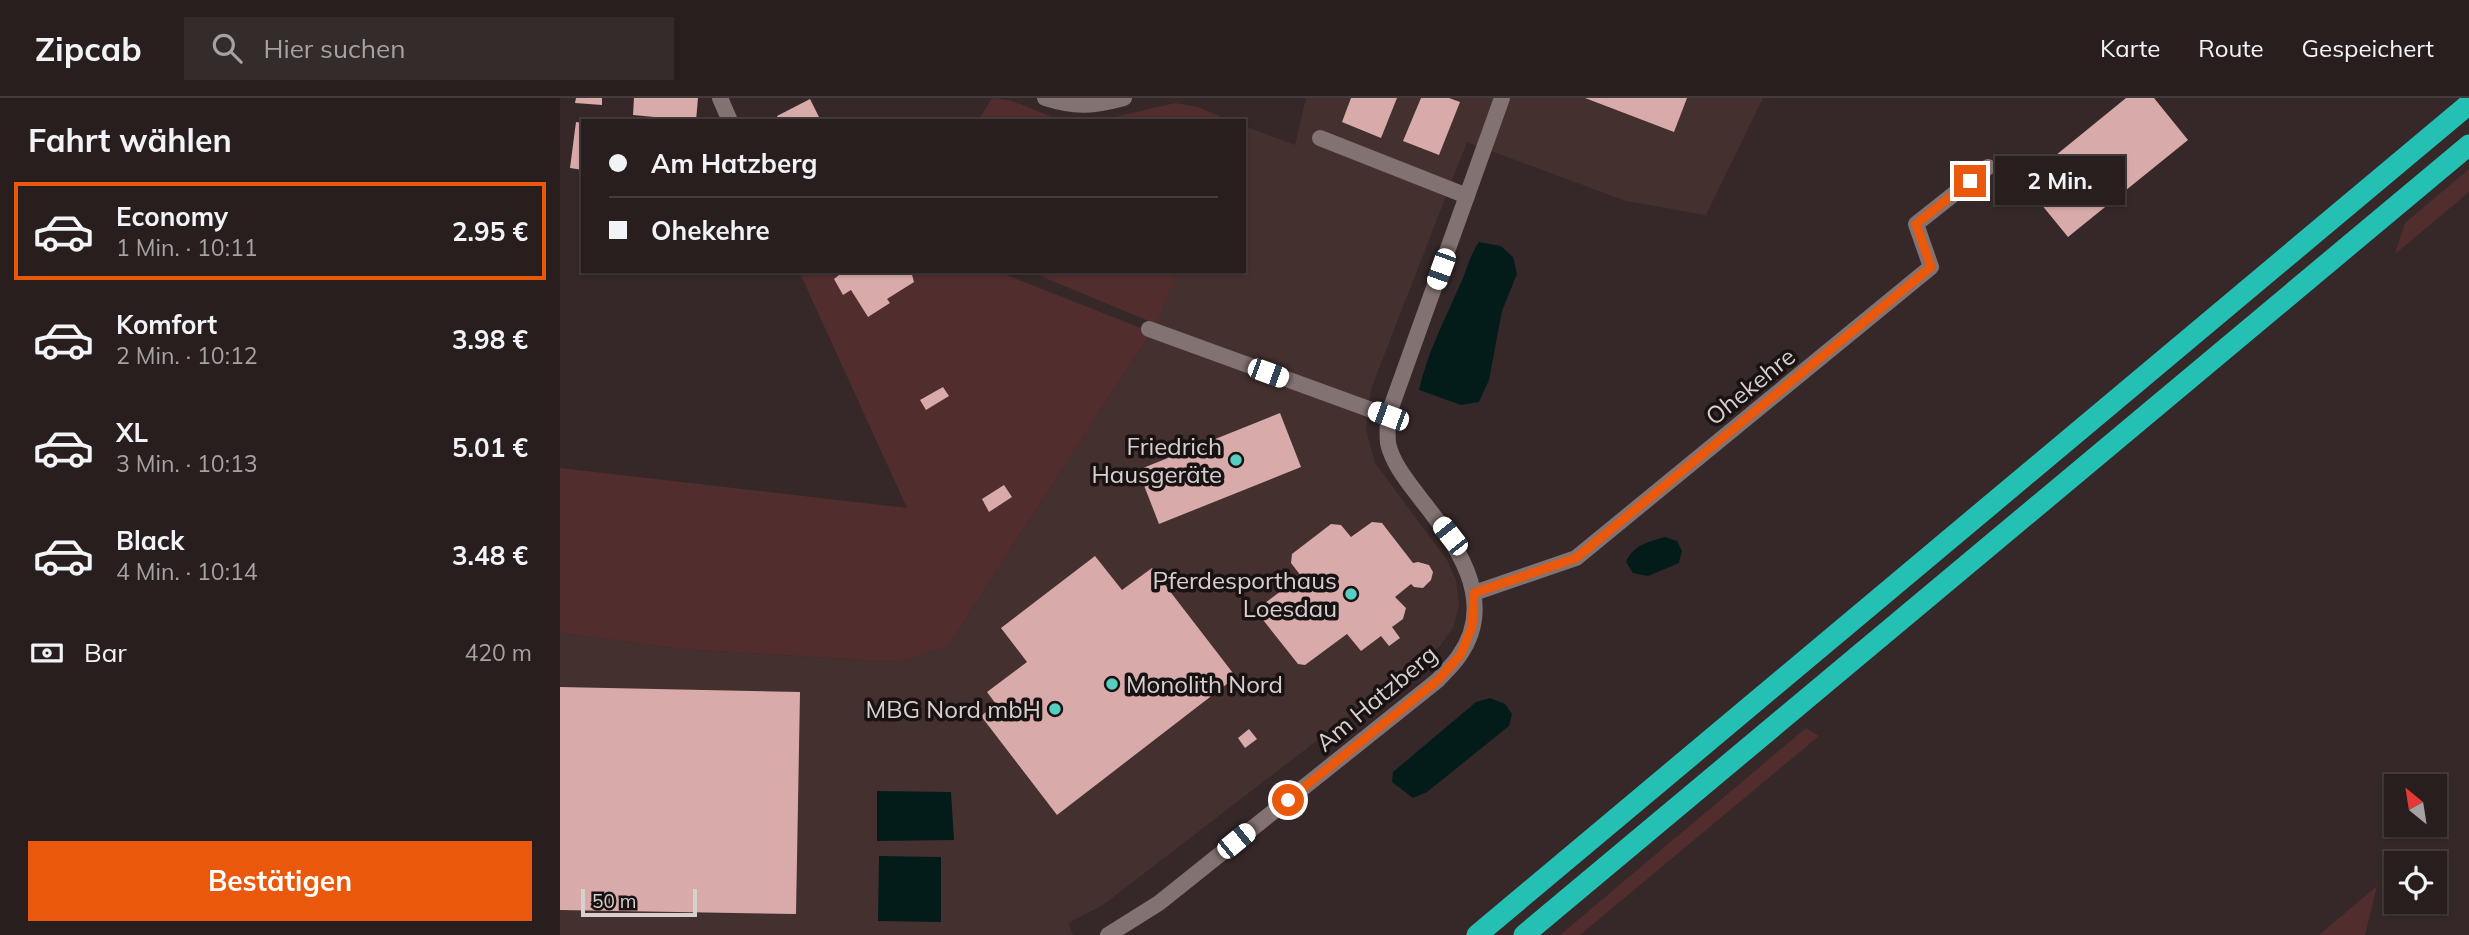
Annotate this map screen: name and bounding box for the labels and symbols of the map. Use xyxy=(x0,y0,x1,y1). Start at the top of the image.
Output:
callout: 2 Min. xyxy=(1994,156,2124,206)
route end xyxy=(1954,165,1986,197)
car xyxy=(1424,246,1459,292)
street label: Ohekehre xyxy=(1699,341,1801,431)
car xyxy=(1245,356,1292,390)
car xyxy=(1365,399,1412,433)
place label: Friedrich Hausgeräte xyxy=(1091,431,1222,489)
marker: Friedrich Hausgeräte xyxy=(1228,452,1244,468)
car xyxy=(1429,513,1472,559)
place label: Pferdesporthaus Loesdau xyxy=(1153,565,1337,623)
marker: Pferdesporthaus Loesdau xyxy=(1343,586,1359,602)
street label: Am Hatzberg xyxy=(1309,639,1443,757)
place label: Monolith Nord xyxy=(1126,669,1283,699)
marker: Monolith Nord xyxy=(1104,676,1120,692)
place label: MBG Nord mbH xyxy=(866,694,1041,724)
marker: MBG Nord mbH xyxy=(1047,701,1063,717)
north arrow xyxy=(2384,774,2446,836)
route start xyxy=(1272,784,1304,816)
car xyxy=(1214,820,1259,862)
scale bar xyxy=(581,886,696,918)

